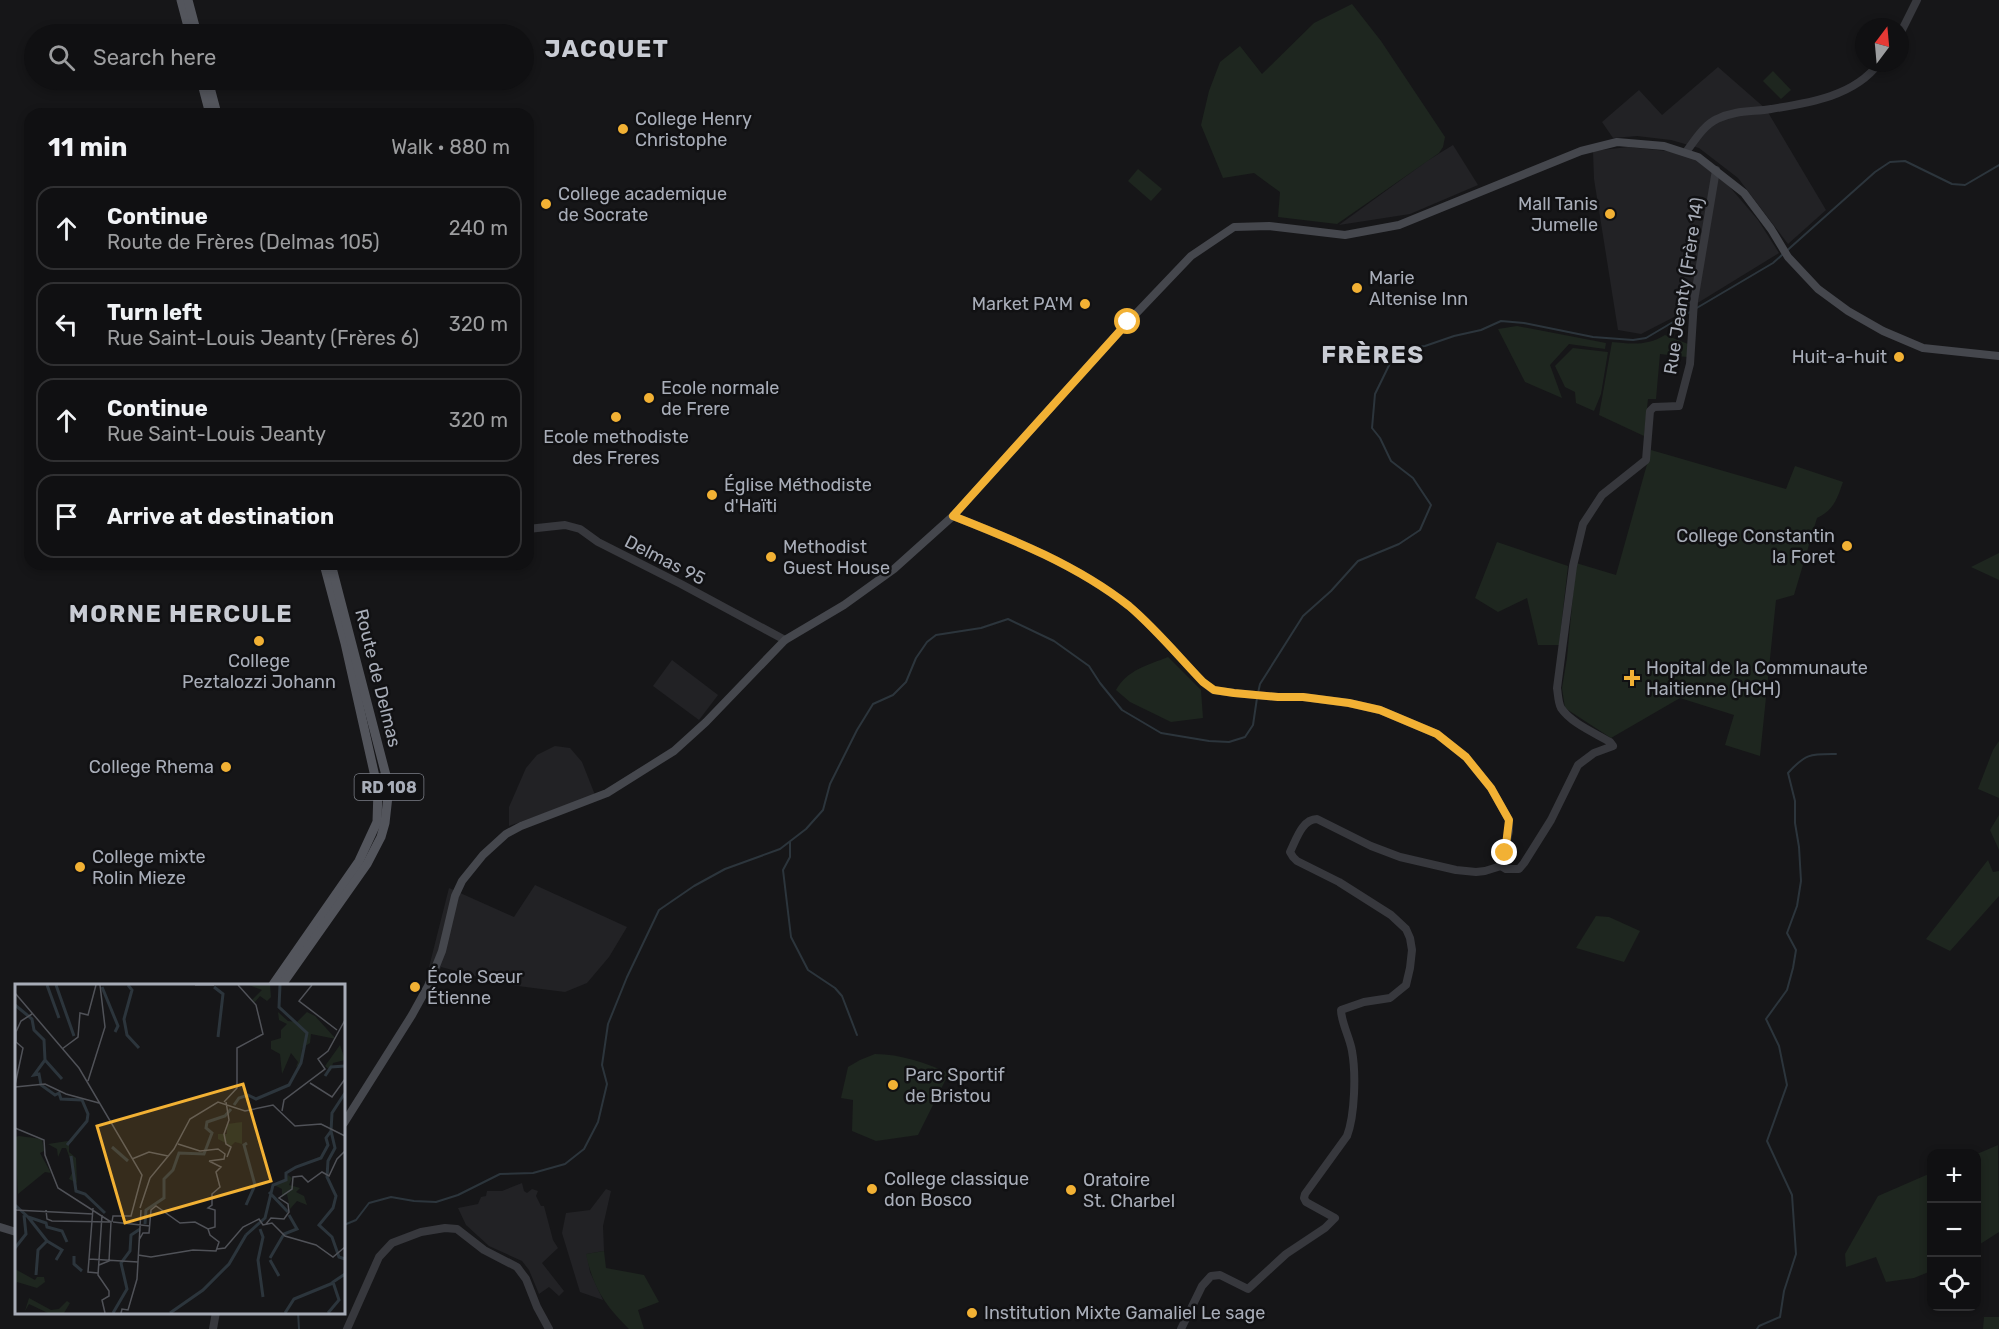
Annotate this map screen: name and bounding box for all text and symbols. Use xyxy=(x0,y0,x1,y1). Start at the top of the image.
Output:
north arrow xyxy=(1855,18,1909,72)
search box xyxy=(24,24,534,90)
district label: JACQUET xyxy=(545,35,669,63)
icon: search xyxy=(45,41,78,74)
text: Search here xyxy=(93,44,216,71)
place label: College Henry Christophe xyxy=(635,108,752,151)
marker: College Henry Christophe xyxy=(616,122,630,136)
text: 11 min xyxy=(48,132,127,163)
text: Walk · 880 m xyxy=(391,135,510,159)
place label: College academique de Socrate xyxy=(558,183,727,226)
place label: Mall Tanis Jumelle xyxy=(1518,193,1598,236)
street label: Rue Jeanty (Frère 14) xyxy=(1659,196,1709,376)
marker: College academique de Socrate xyxy=(539,197,553,211)
text: Continue xyxy=(107,203,208,230)
marker: Mall Tanis Jumelle xyxy=(1603,207,1617,221)
icon: ahead xyxy=(50,212,83,245)
text: 240 m xyxy=(449,216,508,240)
text: Route de Frères (Delmas 105) xyxy=(107,230,380,254)
place label: Marie Altenise Inn xyxy=(1369,267,1468,310)
marker: Marie Altenise Inn xyxy=(1350,281,1364,295)
place label: Market PA'M xyxy=(972,293,1073,315)
marker: Market PA'M xyxy=(1078,297,1092,311)
text: Turn left xyxy=(107,299,202,326)
icon: left xyxy=(50,308,83,341)
route start xyxy=(1114,308,1140,334)
text: 320 m xyxy=(449,312,508,336)
text: Rue Saint-Louis Jeanty (Frères 6) xyxy=(107,326,419,350)
district label: FRÈRES xyxy=(1321,341,1425,369)
place label: Huit-a-huit xyxy=(1792,346,1887,368)
marker: Huit-a-huit xyxy=(1892,350,1906,364)
place label: Ecole normale de Frere xyxy=(661,377,779,420)
marker: Ecole normale de Frere xyxy=(642,391,656,405)
text: Continue xyxy=(107,395,208,422)
icon: ahead xyxy=(50,404,83,437)
text: 320 m xyxy=(449,408,508,432)
marker: Ecole methodiste des Freres xyxy=(609,410,623,424)
text: Rue Saint-Louis Jeanty xyxy=(107,422,326,446)
place label: Ecole methodiste des Freres xyxy=(543,426,689,469)
place label: Église Méthodiste d'Haïti xyxy=(724,474,872,517)
marker: Église Méthodiste d'Haïti xyxy=(705,488,719,502)
icon: arrive xyxy=(50,500,83,533)
text: Arrive at destination xyxy=(107,503,334,530)
place label: College Constantin la Foret xyxy=(1676,525,1835,568)
street label: Delmas 95 xyxy=(621,530,709,590)
place label: Methodist Guest House xyxy=(783,536,890,579)
marker: College Constantin la Foret xyxy=(1840,539,1854,553)
marker: Methodist Guest House xyxy=(764,550,778,564)
district label: MORNE HERCULE xyxy=(69,600,293,628)
street label: Route de Delmas xyxy=(350,607,406,749)
marker: College Peztalozzi Johann xyxy=(252,634,266,648)
place label: College Peztalozzi Johann xyxy=(182,650,336,693)
place label: Hopital de la Communaute Haitienne (HCH) xyxy=(1646,657,1868,700)
marker: Hopital de la Communaute Haitienne (HCH) xyxy=(1623,669,1641,687)
place label: College Rhema xyxy=(89,756,214,778)
marker: College Rhema xyxy=(219,760,233,774)
road number: RD 108 xyxy=(354,774,424,800)
route end xyxy=(1491,839,1517,865)
place label: College mixte Rolin Mieze xyxy=(92,846,206,889)
marker: College mixte Rolin Mieze xyxy=(73,860,87,874)
place label: École Sœur Étienne xyxy=(427,966,523,1009)
marker: École Sœur Étienne xyxy=(408,980,422,994)
inset map xyxy=(15,984,345,1314)
place label: Parc Sportif de Bristou xyxy=(905,1064,1005,1107)
marker: Parc Sportif de Bristou xyxy=(886,1078,900,1092)
map controls xyxy=(1927,1149,1981,1311)
button: + xyxy=(1927,1149,1981,1203)
place label: College classique don Bosco xyxy=(884,1168,1029,1211)
place label: Oratoire St. Charbel xyxy=(1083,1169,1175,1212)
marker: College classique don Bosco xyxy=(865,1182,879,1196)
marker: Oratoire St. Charbel xyxy=(1064,1183,1078,1197)
button: − xyxy=(1927,1203,1981,1257)
button: locate xyxy=(1927,1257,1981,1311)
place label: Institution Mixte Gamaliel Le sage xyxy=(984,1302,1265,1324)
marker: Institution Mixte Gamaliel Le sage xyxy=(965,1306,979,1320)

